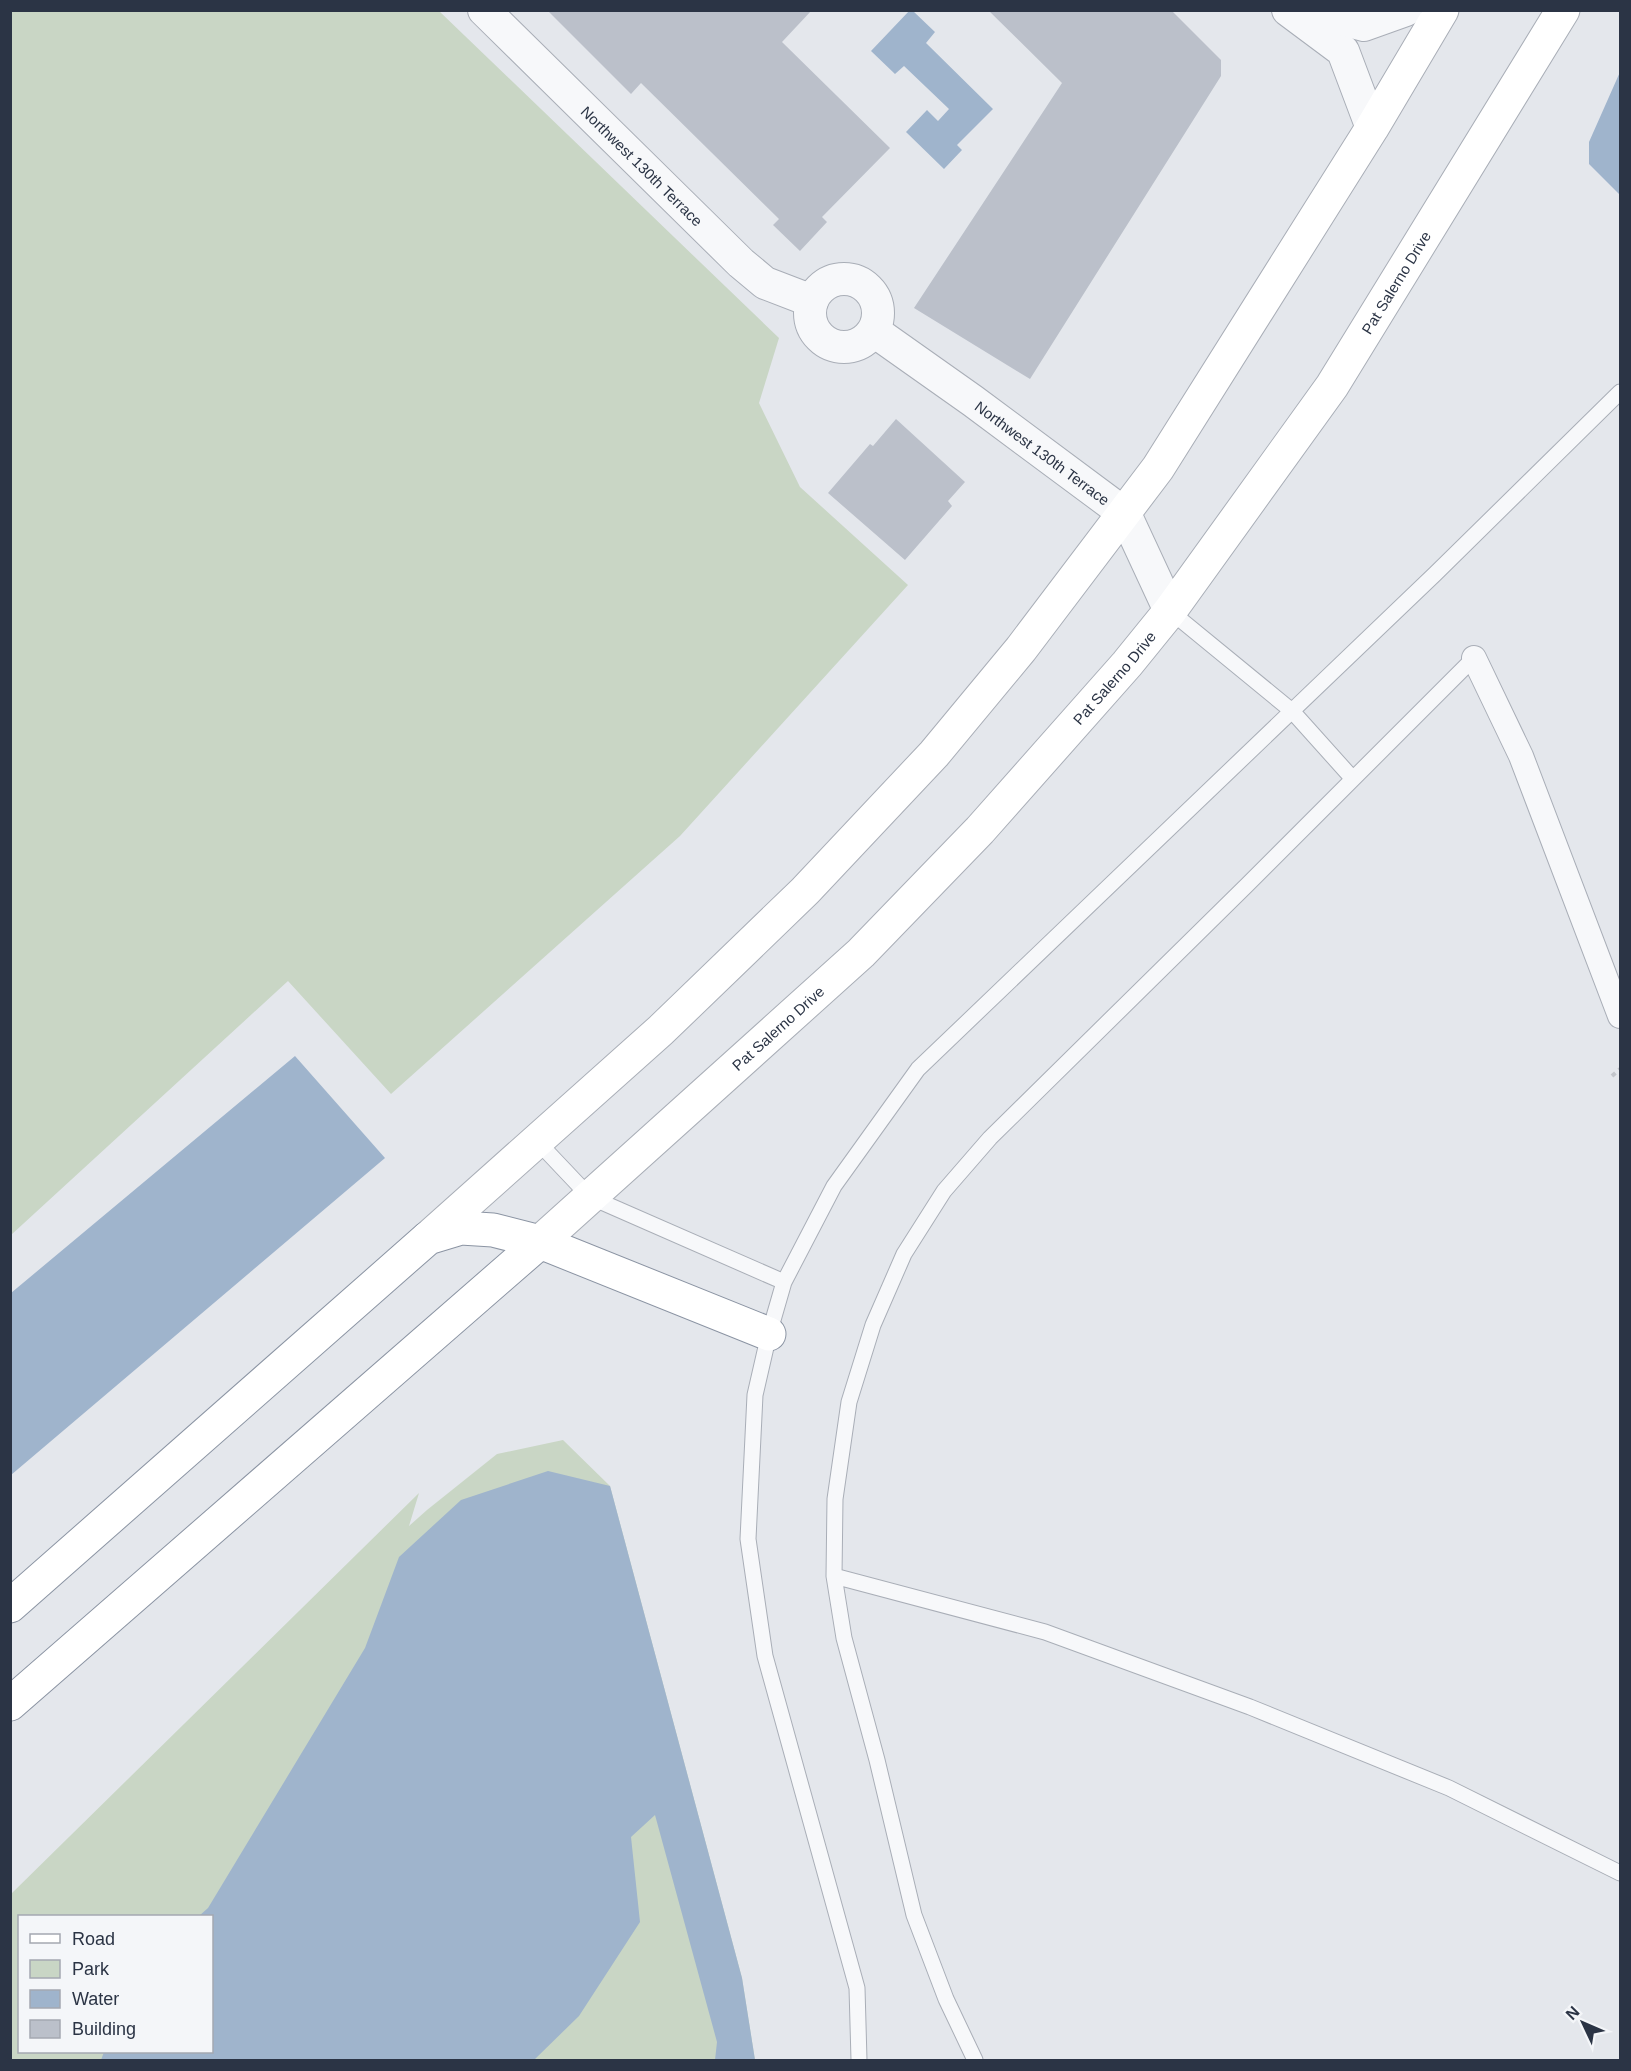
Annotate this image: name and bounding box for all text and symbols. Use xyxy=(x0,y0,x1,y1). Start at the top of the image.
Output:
street label: Northwest 130th Terrace xyxy=(578,102,706,229)
street label: Pat Salerno Drive xyxy=(1358,228,1434,337)
street label: Northwest 130th Terrace xyxy=(972,397,1113,508)
street label: Pat Salerno Drive xyxy=(1069,628,1159,728)
street label: Pat Salerno Drive xyxy=(728,982,827,1074)
legend xyxy=(18,1915,213,2053)
text: Road xyxy=(72,1929,115,1949)
text: Park xyxy=(72,1959,110,1979)
text: Water xyxy=(72,1989,119,2009)
north arrow xyxy=(1553,1993,1613,2053)
text: N xyxy=(1562,2003,1583,2023)
text: Building xyxy=(72,2019,136,2039)

